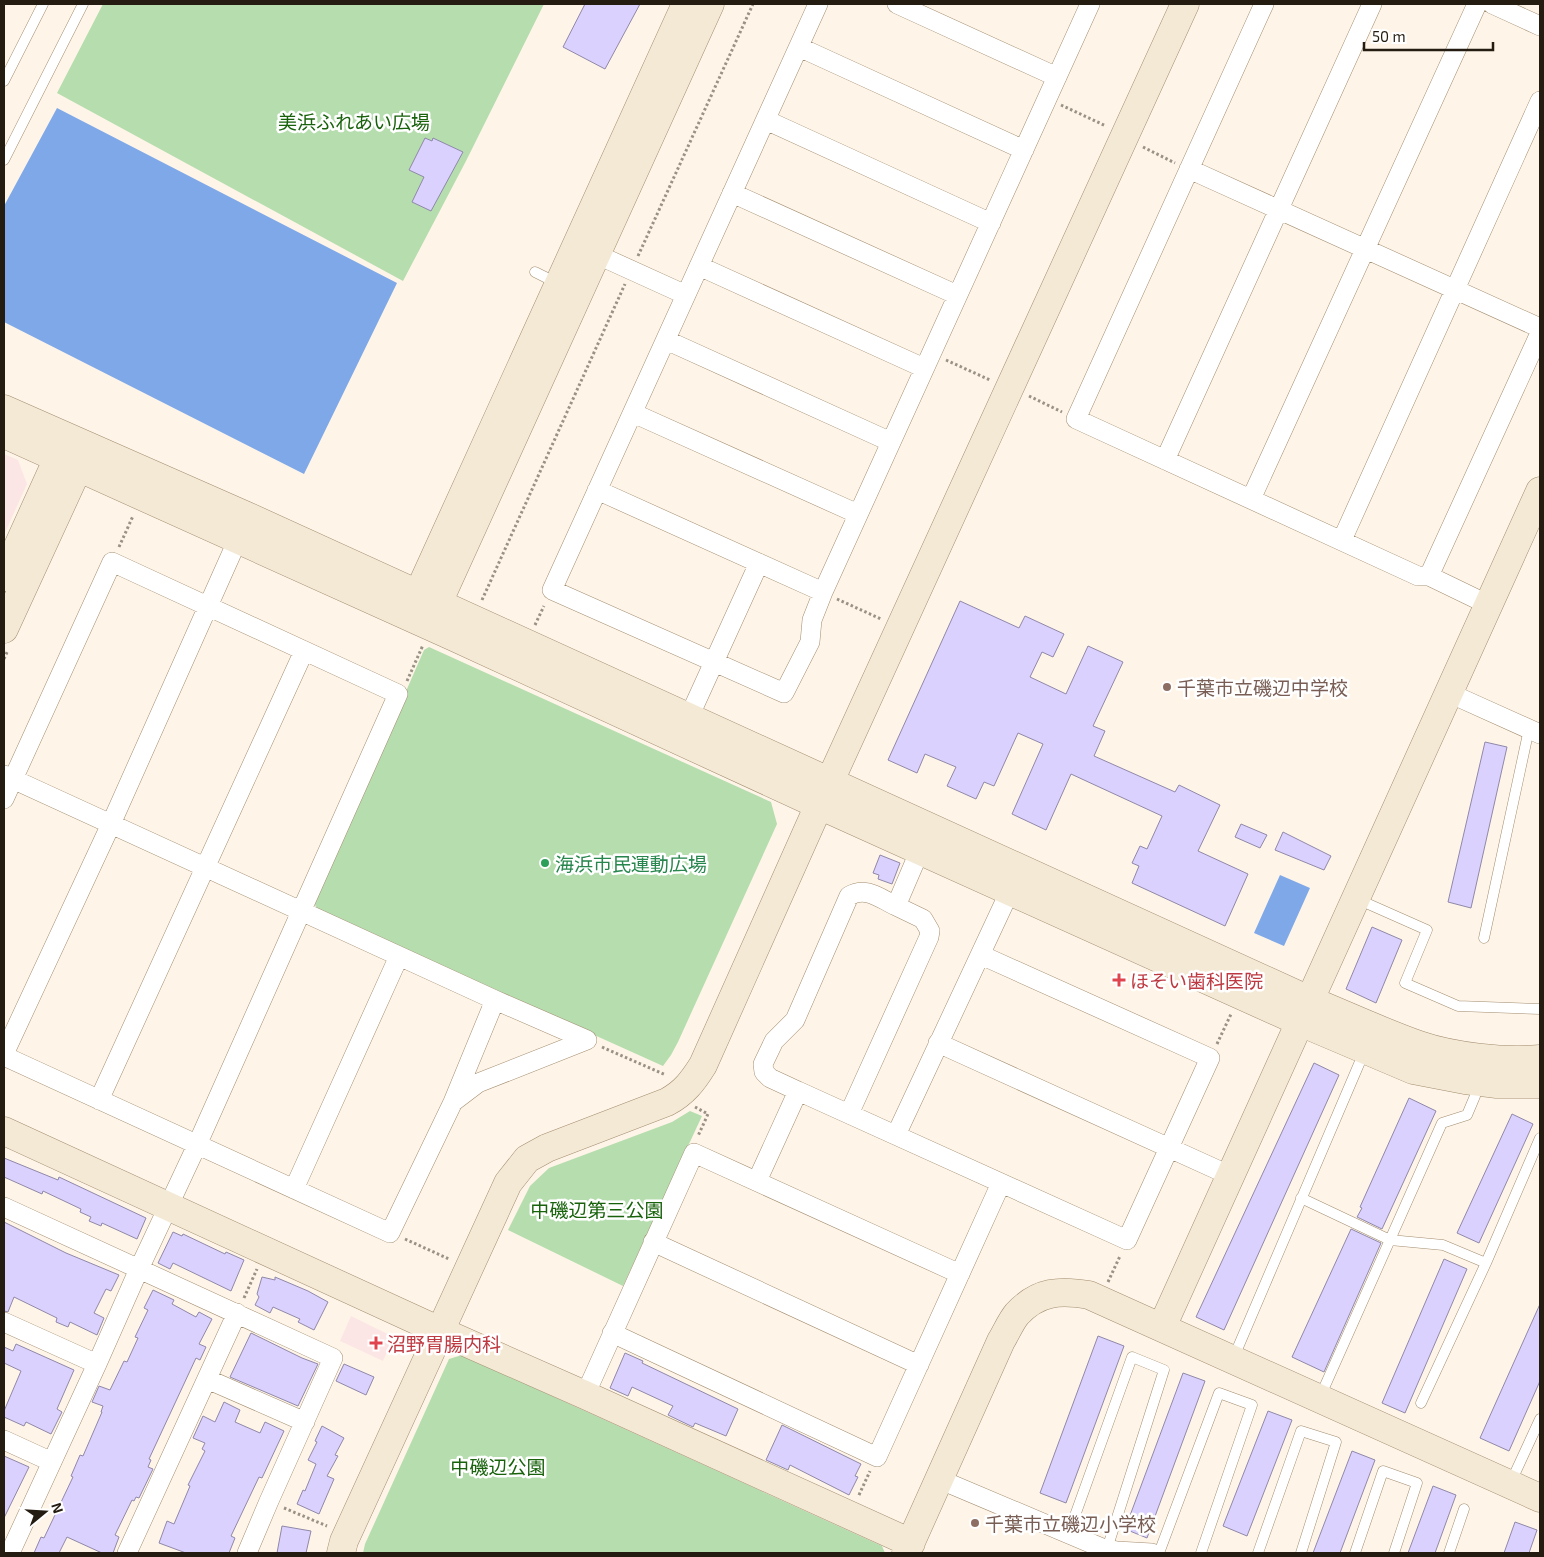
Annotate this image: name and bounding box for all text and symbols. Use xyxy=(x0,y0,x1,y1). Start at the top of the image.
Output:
scale bar xyxy=(1364,20,1493,52)
text: 50 m xyxy=(1372,27,1406,45)
park label: 美浜ふれあい広場 xyxy=(278,110,430,133)
place label: 千葉市立磯辺中学校 xyxy=(1177,676,1348,699)
marker: 千葉市立磯辺中学校 xyxy=(1161,681,1173,693)
place label: 海浜市民運動広場 xyxy=(555,852,707,875)
marker: 海浜市民運動広場 xyxy=(539,857,551,869)
place label: ほそい歯科医院 xyxy=(1130,969,1263,992)
marker: ほそい歯科医院 xyxy=(1112,973,1126,987)
park label: 中磯辺第三公園 xyxy=(530,1198,664,1221)
place label: 沼野胃腸内科 xyxy=(387,1332,501,1355)
marker: 沼野胃腸内科 xyxy=(369,1336,383,1350)
park label: 中磯辺公園 xyxy=(450,1455,546,1478)
north arrow xyxy=(20,1487,70,1537)
text: N xyxy=(48,1500,67,1515)
place label: 千葉市立磯辺小学校 xyxy=(985,1512,1156,1535)
marker: 千葉市立磯辺小学校 xyxy=(969,1517,981,1529)

